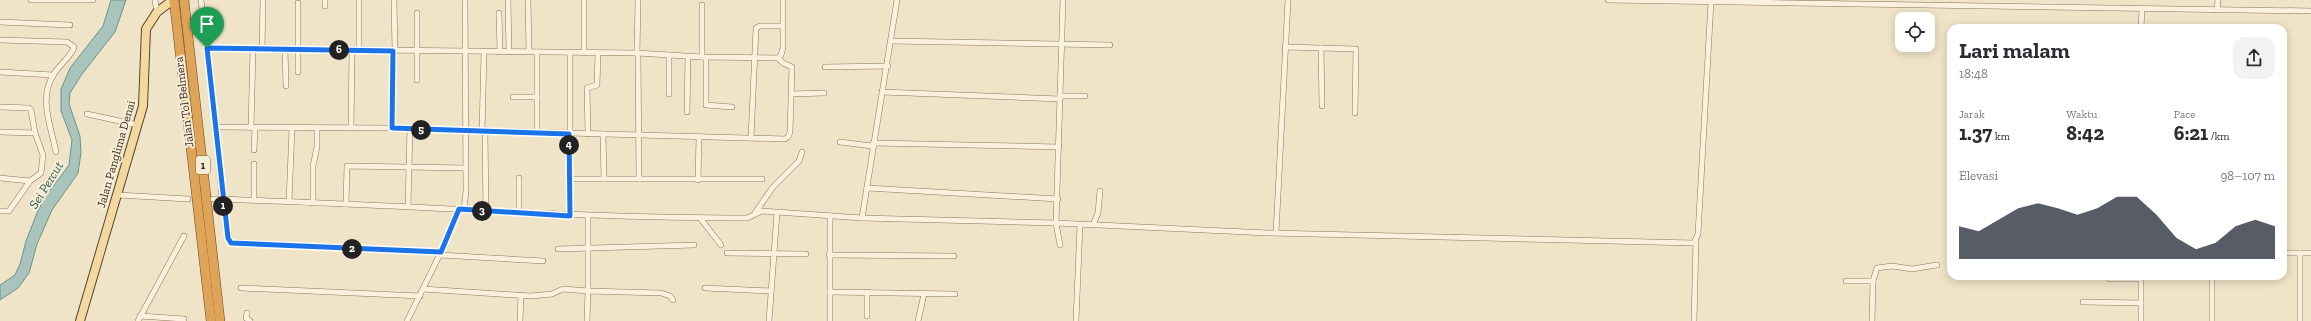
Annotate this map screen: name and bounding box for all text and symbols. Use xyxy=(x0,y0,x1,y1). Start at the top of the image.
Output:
pin xyxy=(190,7.0,224,48)
map controls xyxy=(1895,12,1935,52)
button: locate xyxy=(1895,12,1935,52)
icon: arrive xyxy=(196,13,218,35)
text: Lari malam xyxy=(1959,37,2070,64)
button: share xyxy=(2233,37,2275,79)
pin: 6 xyxy=(329,40,349,60)
text: 6 xyxy=(336,43,342,56)
street label: Jalan Tol Belmera xyxy=(171,56,196,148)
text: 18:48 xyxy=(1959,66,1988,81)
street label: Jalan Panglima Denai xyxy=(94,98,138,209)
text: Jarak xyxy=(1959,108,1985,121)
text: Waktu xyxy=(2066,108,2097,121)
text: Pace xyxy=(2174,108,2195,121)
pin: 5 xyxy=(411,120,431,140)
text: 1.37 xyxy=(1959,121,1992,145)
text: 8:42 xyxy=(2066,121,2104,145)
text: 6:21 xyxy=(2174,121,2208,145)
text: 5 xyxy=(418,123,424,136)
text: km xyxy=(1992,130,2010,143)
text: /km xyxy=(2208,130,2230,143)
pin: 4 xyxy=(559,135,579,155)
text: 4 xyxy=(566,138,572,151)
road number: 1 xyxy=(196,156,210,174)
water label: Sei Percut xyxy=(26,158,67,211)
text: Elevasi xyxy=(1959,168,1998,183)
text: 98–107 m xyxy=(2220,168,2275,183)
pin: 1 xyxy=(213,196,233,216)
text: 1 xyxy=(221,199,225,212)
pin: 3 xyxy=(472,201,492,221)
text: 3 xyxy=(479,204,485,217)
pin: 2 xyxy=(342,239,362,259)
text: 2 xyxy=(349,242,355,255)

